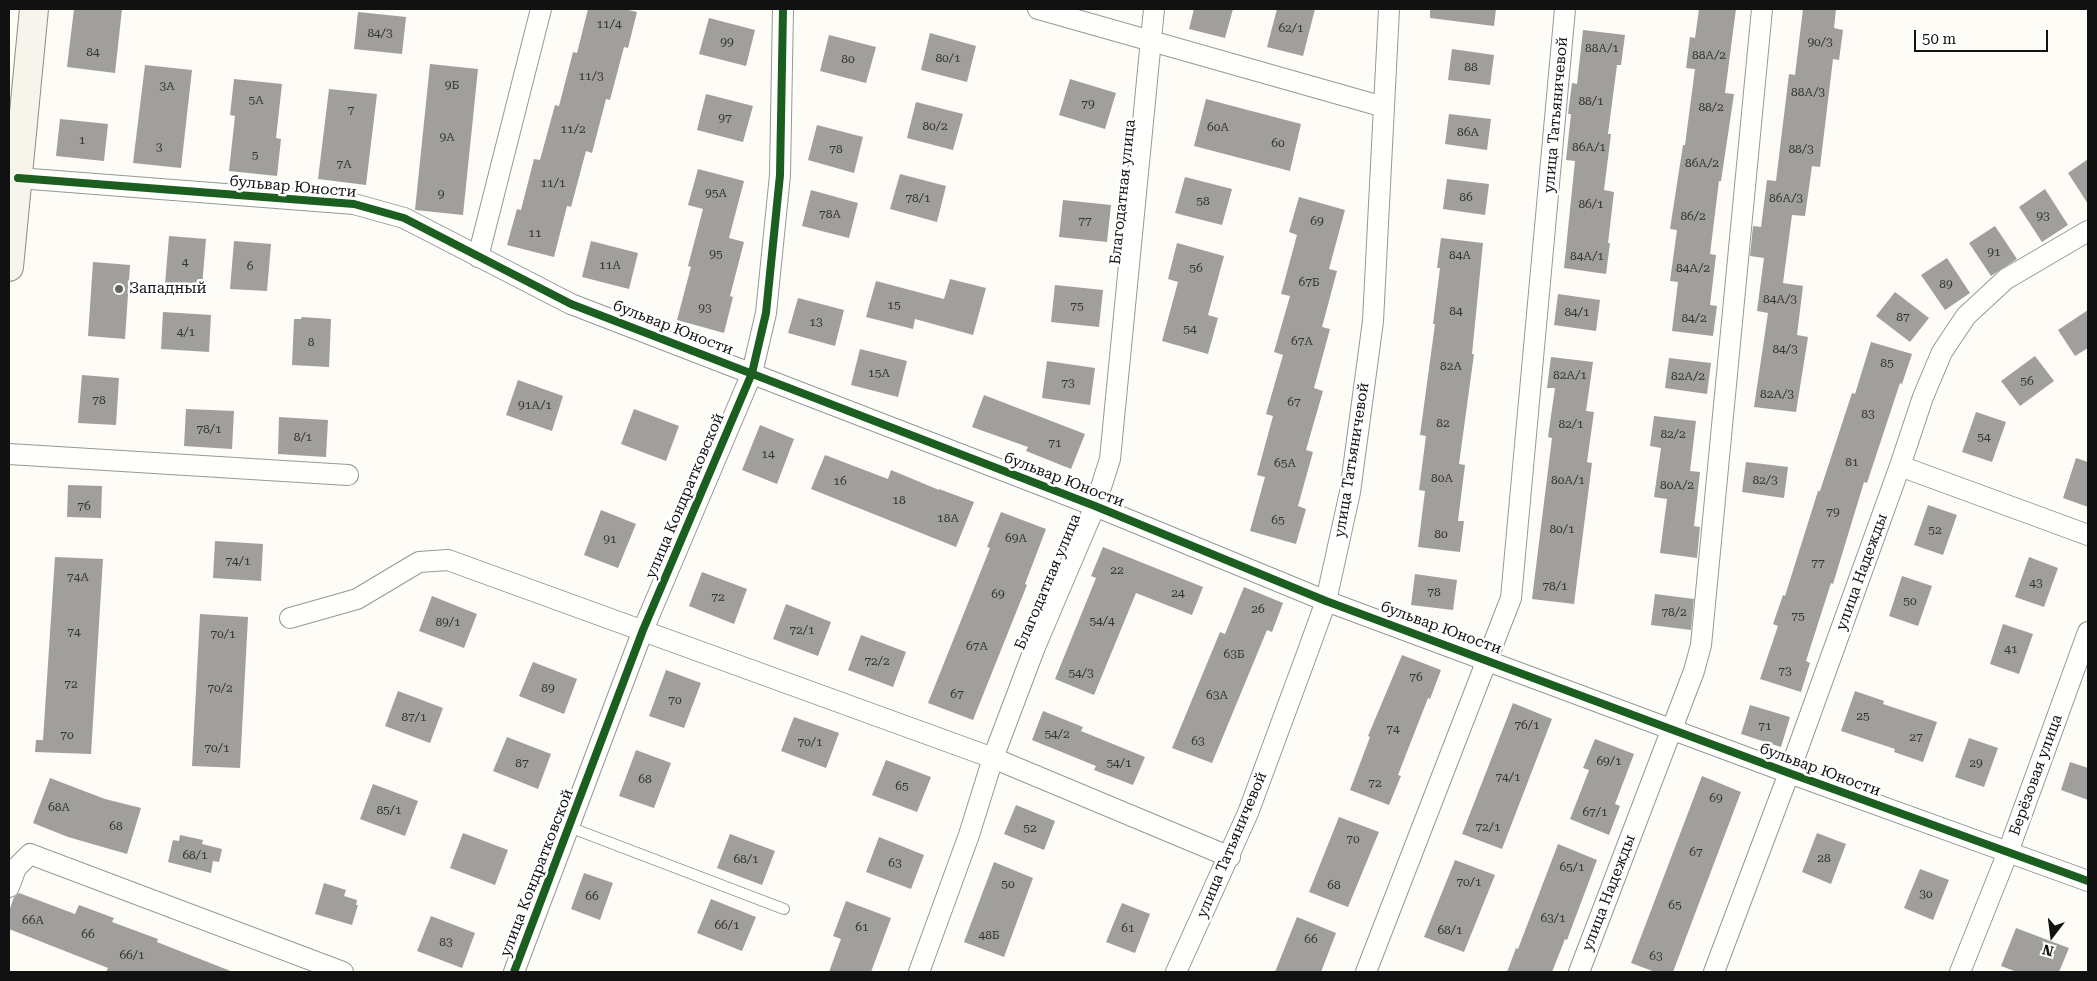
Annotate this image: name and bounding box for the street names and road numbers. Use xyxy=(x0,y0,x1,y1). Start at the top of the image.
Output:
street label: улица Татьяничевой xyxy=(1540,36,1572,194)
street label: Благодатная улица xyxy=(1106,119,1140,265)
street label: бульвар Юности xyxy=(229,172,357,202)
street label: бульвар Юности xyxy=(610,297,736,359)
street label: улица Татьяничевой xyxy=(1331,381,1373,539)
street label: улица Кондратковской xyxy=(642,410,728,582)
street label: бульвар Юности xyxy=(1001,449,1127,511)
street label: Благодатная улица xyxy=(1011,511,1085,653)
street label: улица Надежды xyxy=(1832,511,1892,633)
street label: бульвар Юности xyxy=(1378,598,1504,658)
street label: Берёзовая улица xyxy=(2006,712,2066,838)
street label: бульвар Юности xyxy=(1757,740,1883,800)
street label: улица Татьяничевой xyxy=(1193,769,1271,921)
street label: улица Кондратковской xyxy=(497,787,577,959)
street label: улица Надежды xyxy=(1579,832,1639,954)

